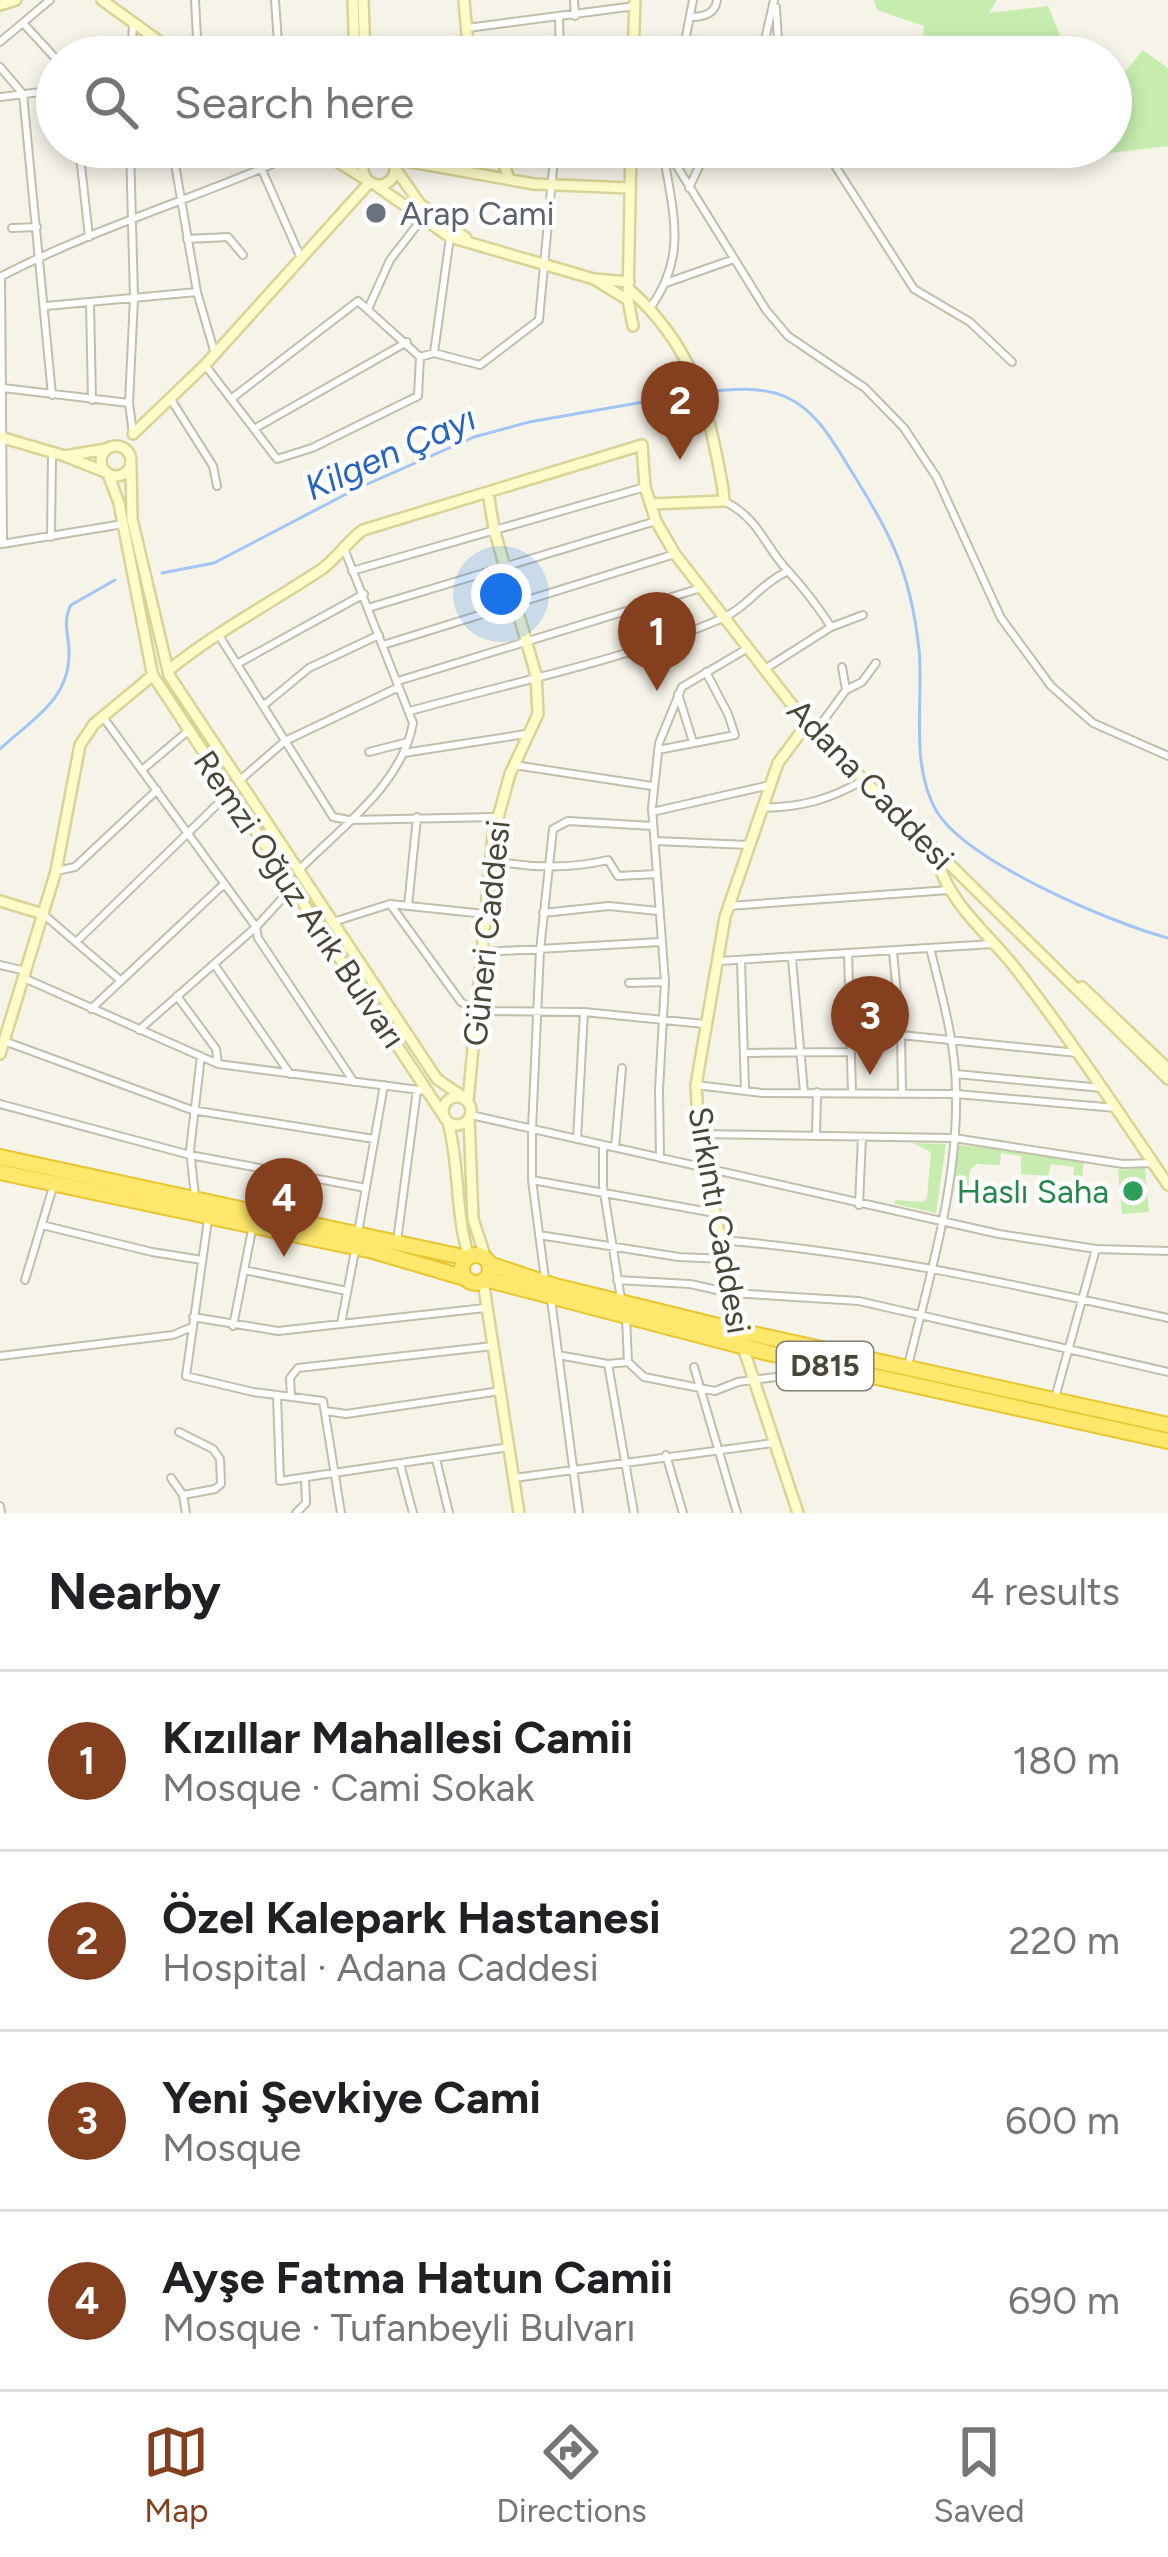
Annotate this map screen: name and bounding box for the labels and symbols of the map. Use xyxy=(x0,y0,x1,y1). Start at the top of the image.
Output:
place label: Arap Cami xyxy=(400,194,554,233)
marker: Arap Cami xyxy=(363,200,389,226)
pin: 2 xyxy=(641,361,719,460)
water label: Kilgen Çayı xyxy=(298,396,482,509)
your location xyxy=(471,564,531,624)
pin: 1 xyxy=(618,592,696,691)
street label: Adana Caddesi xyxy=(779,691,962,878)
street label: Remzi Oğuz Arık Bulvarı xyxy=(186,743,414,1055)
street label: Güneri Caddesi xyxy=(455,818,518,1048)
pin: 3 xyxy=(831,976,909,1075)
street label: Sırkıntı Caddesi xyxy=(680,1104,759,1337)
pin: 4 xyxy=(245,1158,323,1257)
place label: Haslı Saha xyxy=(957,1172,1109,1211)
marker: Haslı Saha xyxy=(1120,1178,1146,1204)
road number: D815 xyxy=(777,1342,873,1390)

